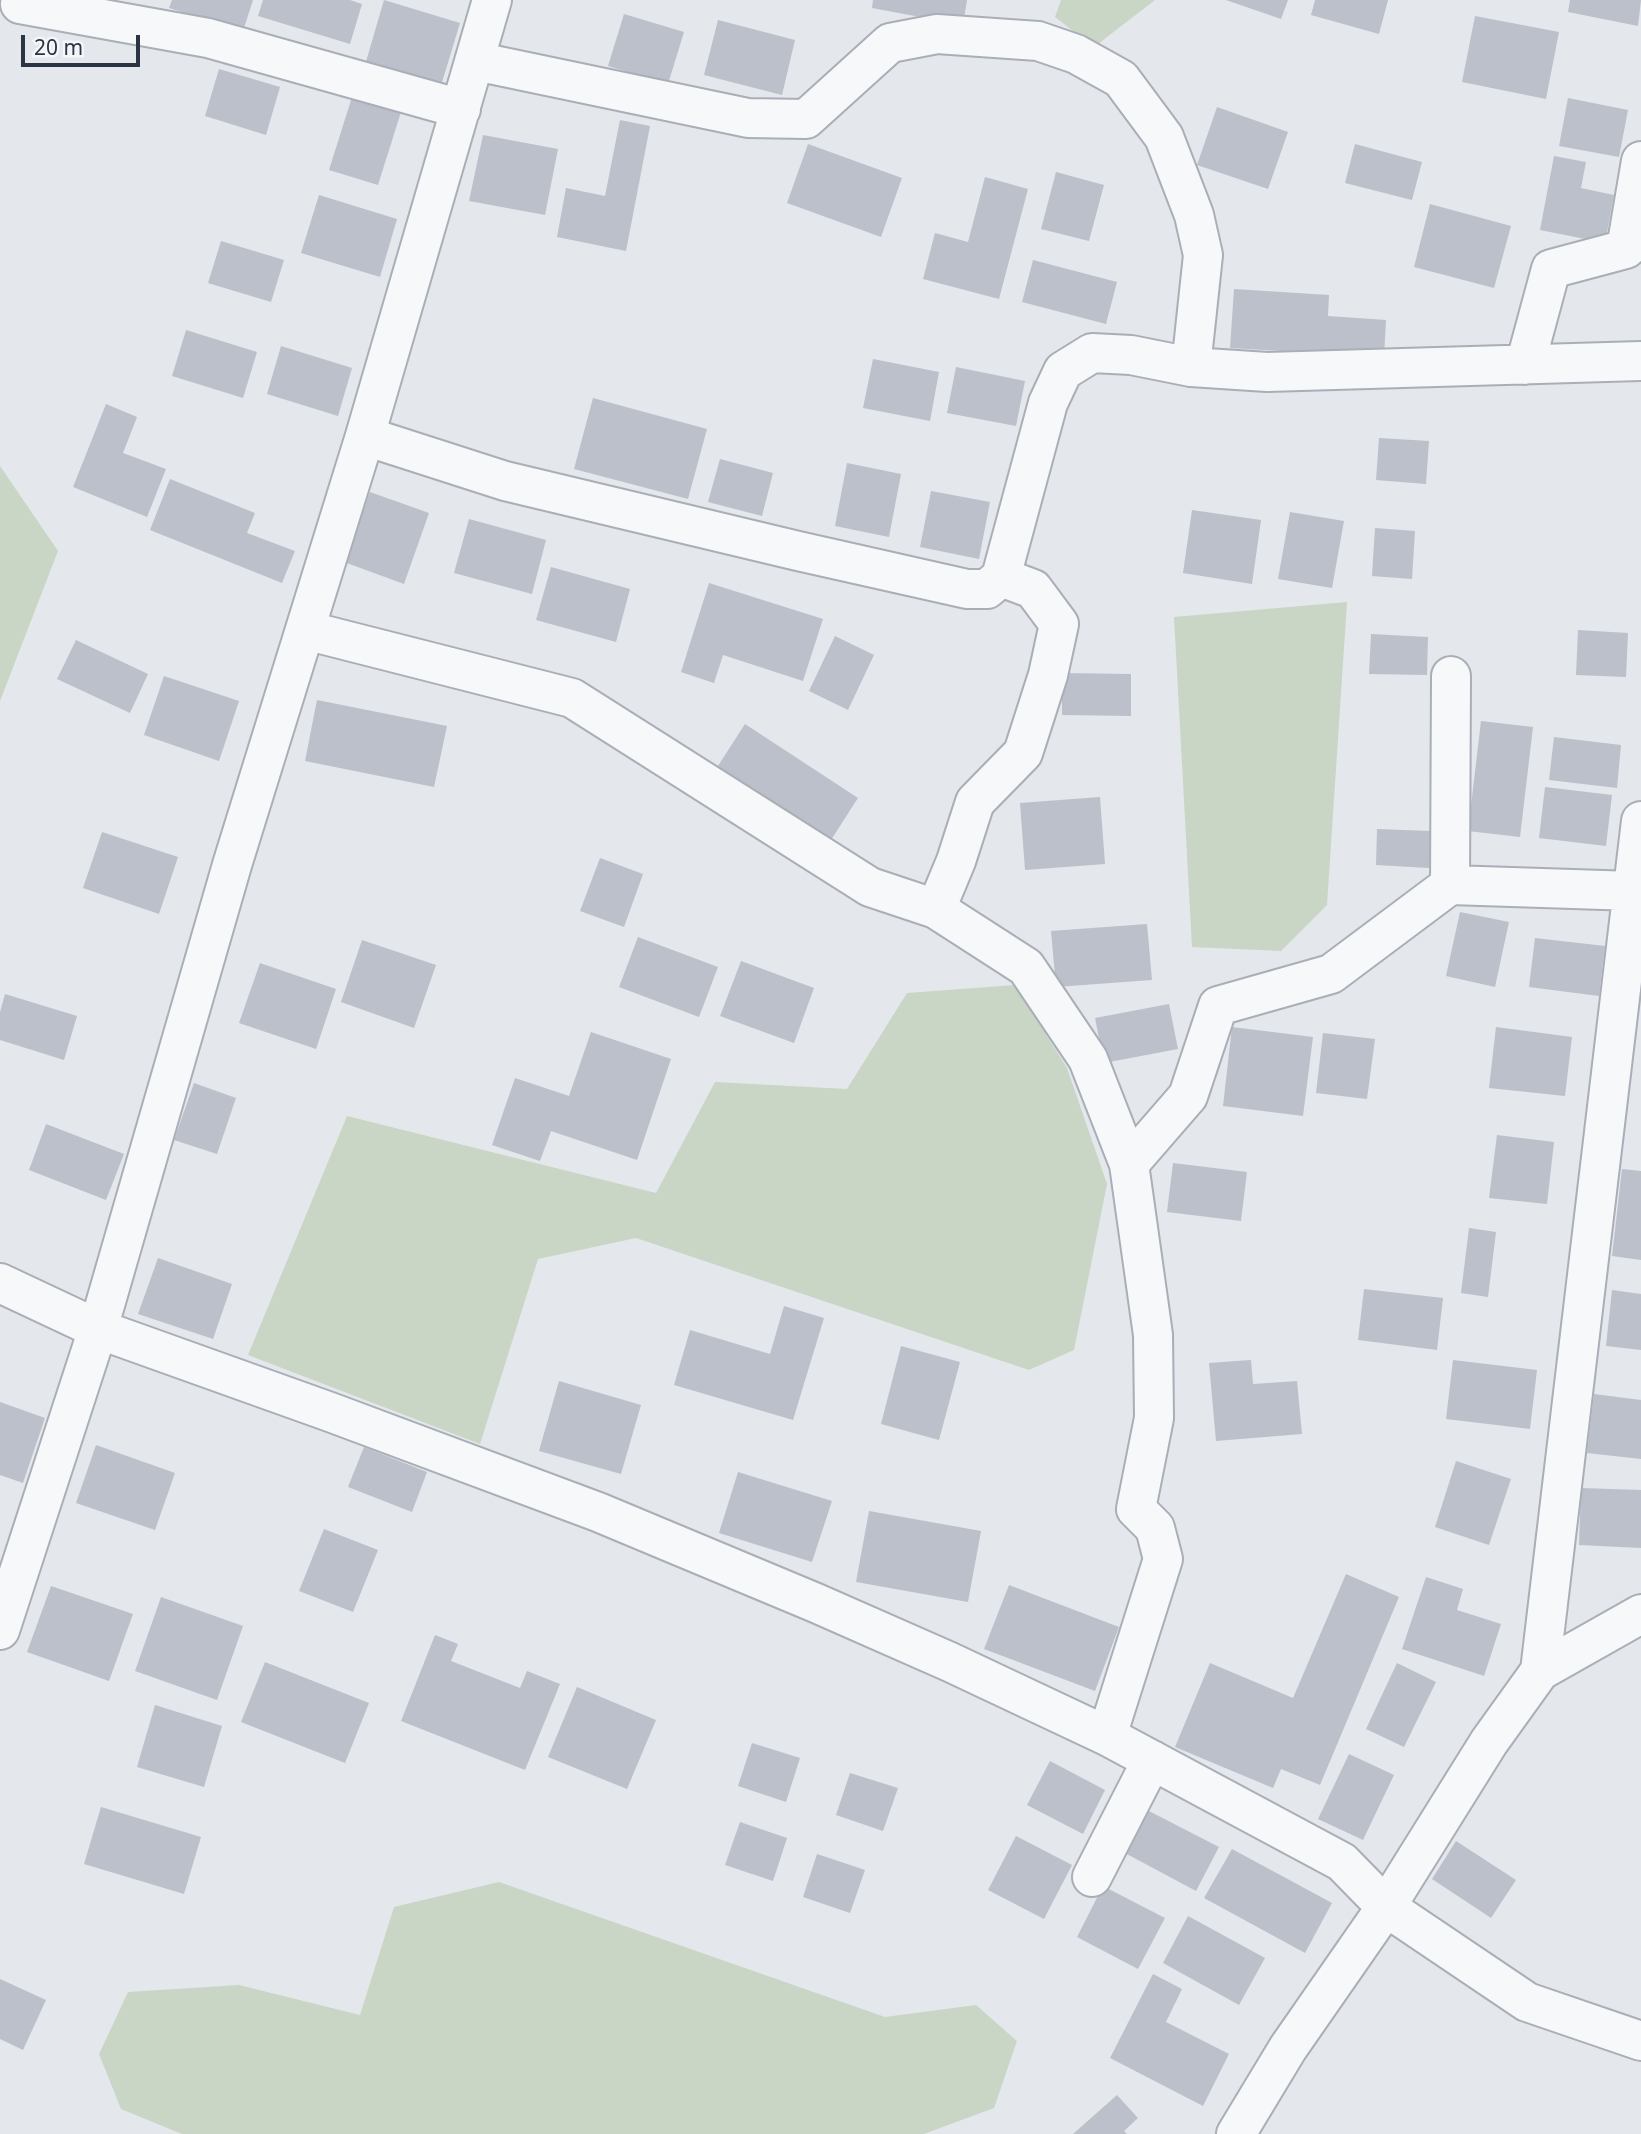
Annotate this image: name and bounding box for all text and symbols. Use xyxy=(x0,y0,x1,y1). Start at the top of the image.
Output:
scale bar xyxy=(24,21,144,65)
text: 20 m xyxy=(34,33,83,61)

